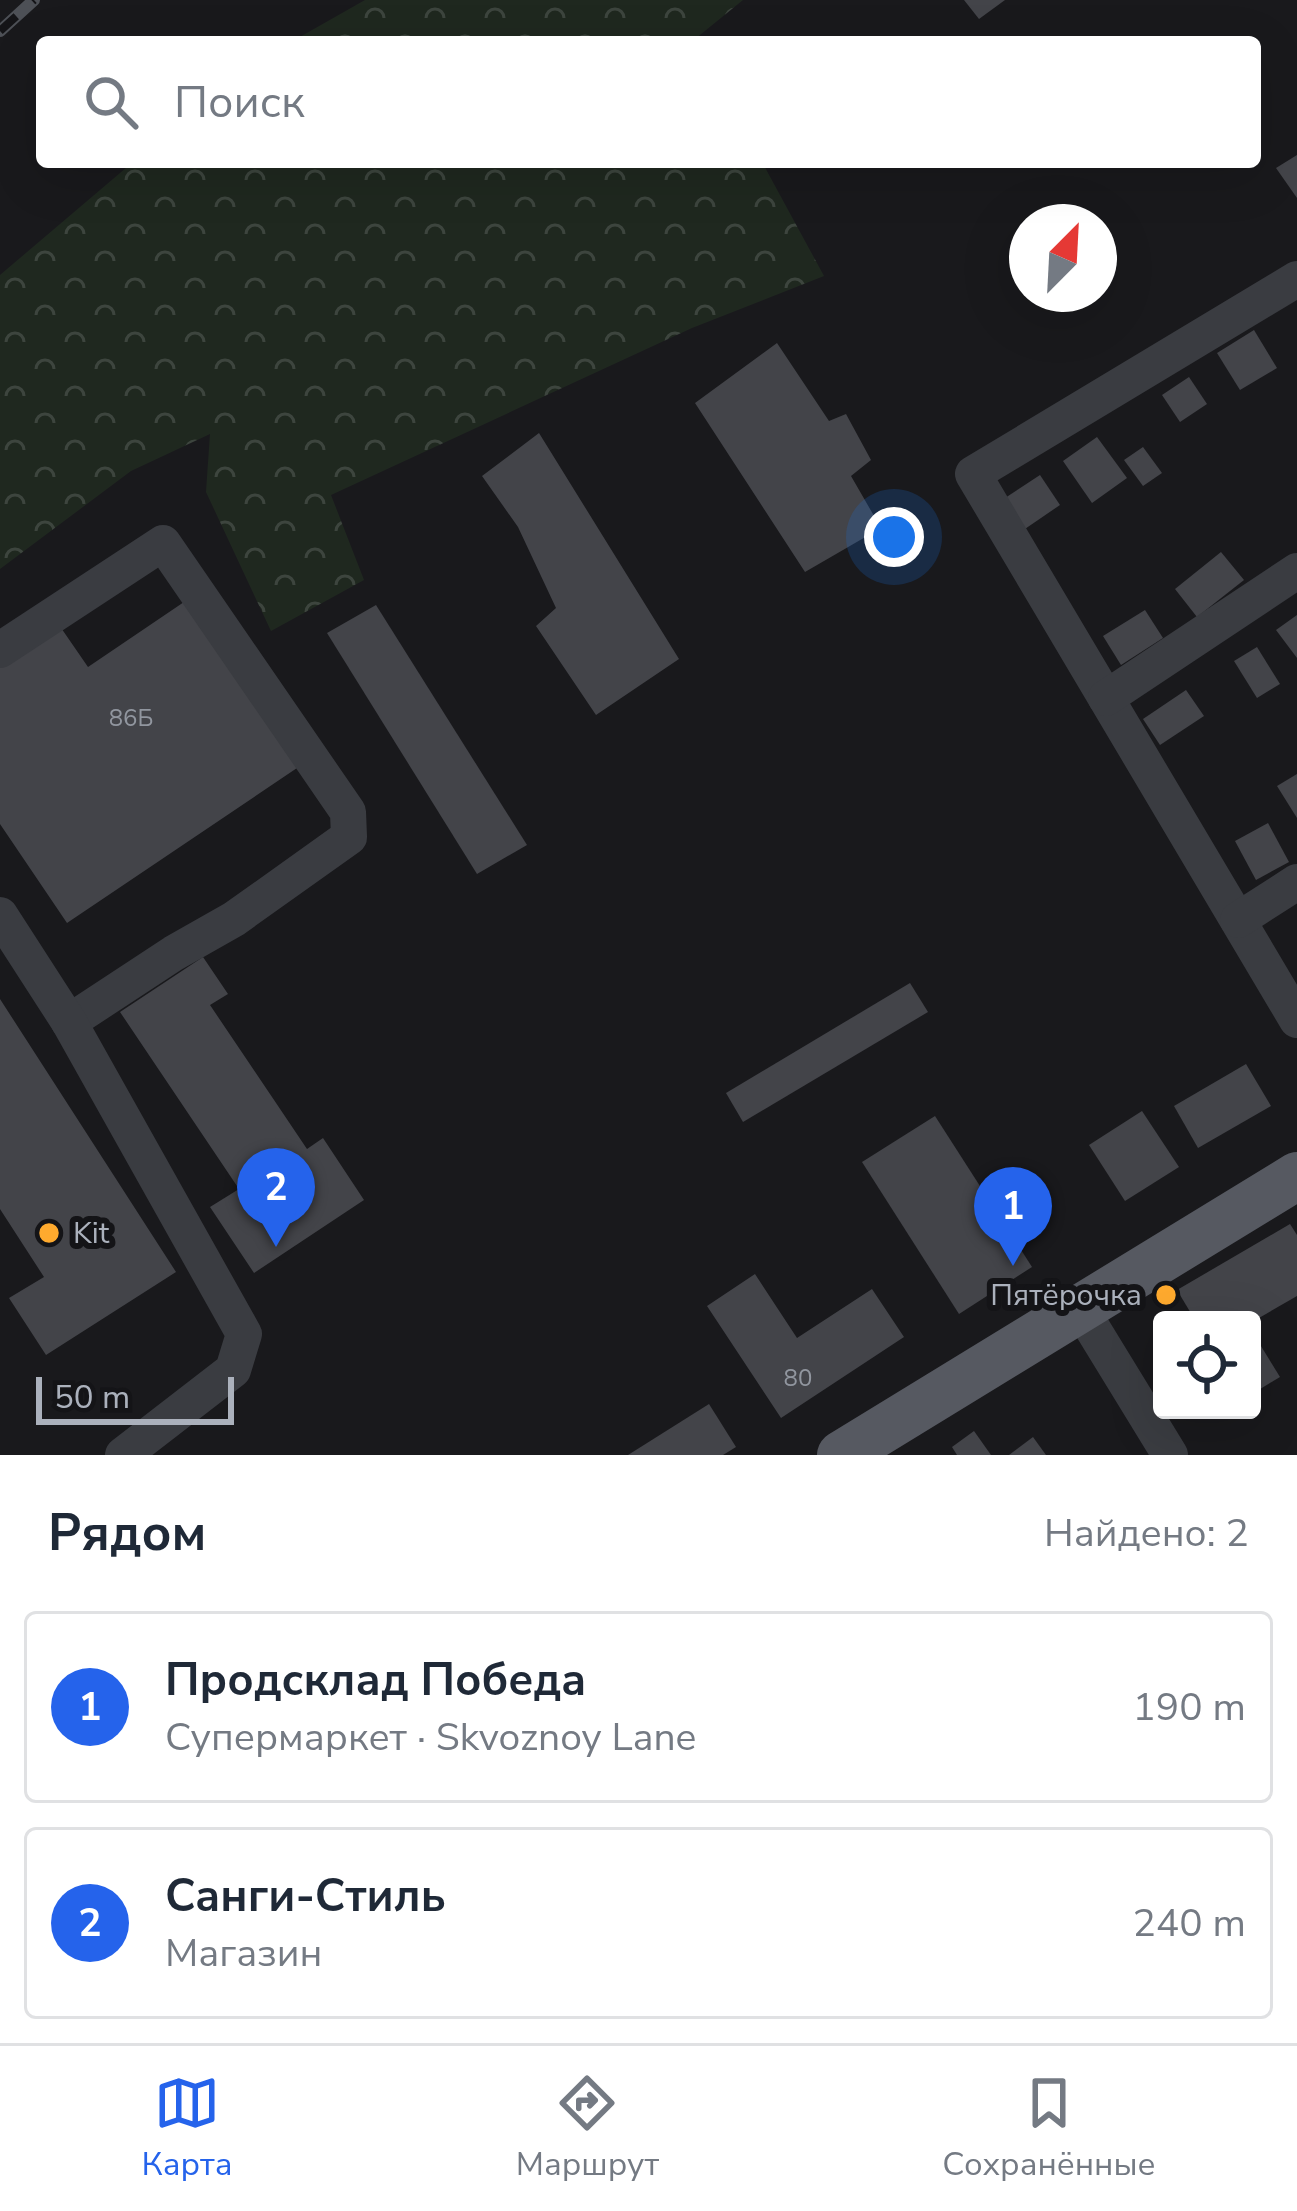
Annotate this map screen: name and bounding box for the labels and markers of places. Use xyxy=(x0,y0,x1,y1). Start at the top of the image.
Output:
pin: 2 xyxy=(237,1148,315,1247)
pin: 1 xyxy=(974,1167,1052,1266)
place label: Kit xyxy=(73,1213,110,1254)
marker: Kit xyxy=(36,1220,62,1246)
place label: Пятёрочка xyxy=(990,1275,1142,1316)
marker: Пятёрочка xyxy=(1153,1282,1179,1308)

